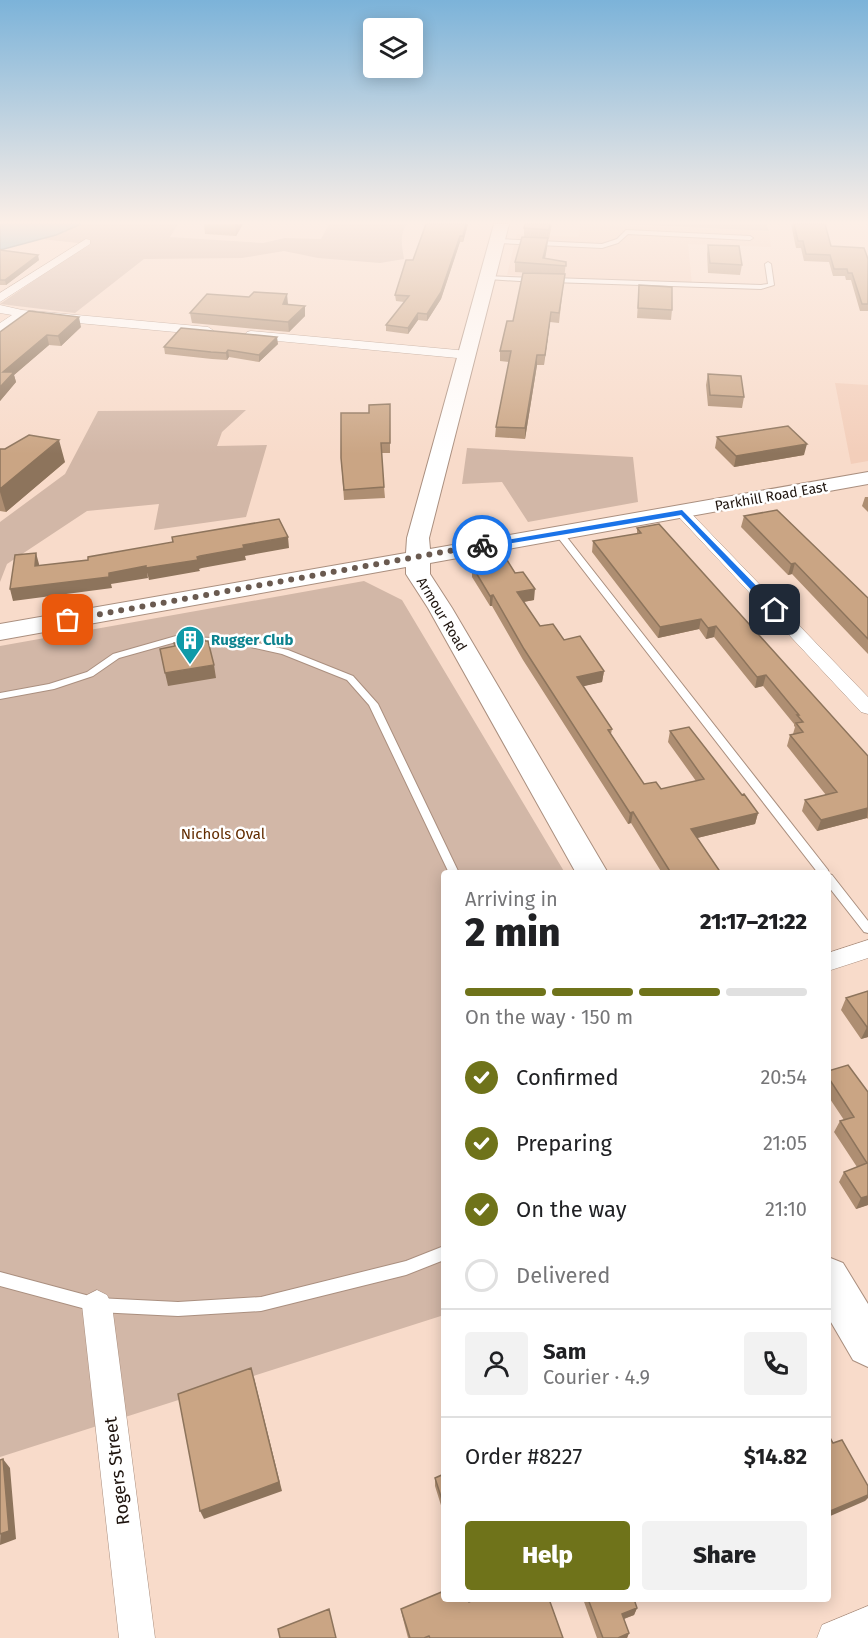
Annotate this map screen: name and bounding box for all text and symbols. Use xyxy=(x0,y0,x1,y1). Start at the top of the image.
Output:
map controls xyxy=(363,18,423,78)
button: layers xyxy=(363,18,423,78)
street label: Parkhill Road East xyxy=(713,478,830,515)
courier xyxy=(452,515,512,575)
icon: bike xyxy=(466,529,499,562)
street label: Armour Road xyxy=(413,574,470,654)
pin xyxy=(749,584,800,635)
icon: home xyxy=(758,593,791,626)
pin xyxy=(42,594,93,645)
icon: bag xyxy=(51,603,84,636)
building icon: Rugger Club xyxy=(174,624,206,666)
place label: Rugger Club xyxy=(211,631,293,649)
park label: Nichols Oval xyxy=(181,825,266,843)
text: Arriving in xyxy=(465,887,558,911)
text: 21:17–21:22 xyxy=(700,908,807,935)
text: 2 min xyxy=(465,910,561,956)
text: On the way · 150 m xyxy=(465,1005,633,1029)
icon: check xyxy=(465,1061,498,1094)
text: Confirmed xyxy=(516,1064,619,1091)
text: 20:54 xyxy=(760,1065,807,1089)
icon: check xyxy=(465,1127,498,1160)
text: Preparing xyxy=(516,1130,612,1157)
text: 21:05 xyxy=(763,1131,807,1155)
icon: check xyxy=(465,1193,498,1226)
text: On the way xyxy=(516,1196,627,1223)
text: 21:10 xyxy=(765,1197,807,1221)
text: Delivered xyxy=(516,1262,611,1289)
button: person xyxy=(465,1332,528,1395)
button: phone xyxy=(744,1332,807,1395)
text: Sam xyxy=(543,1338,586,1365)
text: Courier · 4.9 xyxy=(543,1365,650,1389)
street label: Rogers Street xyxy=(99,1415,135,1526)
text: Order #8227 xyxy=(465,1443,582,1470)
text: $14.82 xyxy=(744,1443,807,1470)
button: Help xyxy=(465,1521,630,1590)
button: Share xyxy=(642,1521,807,1590)

